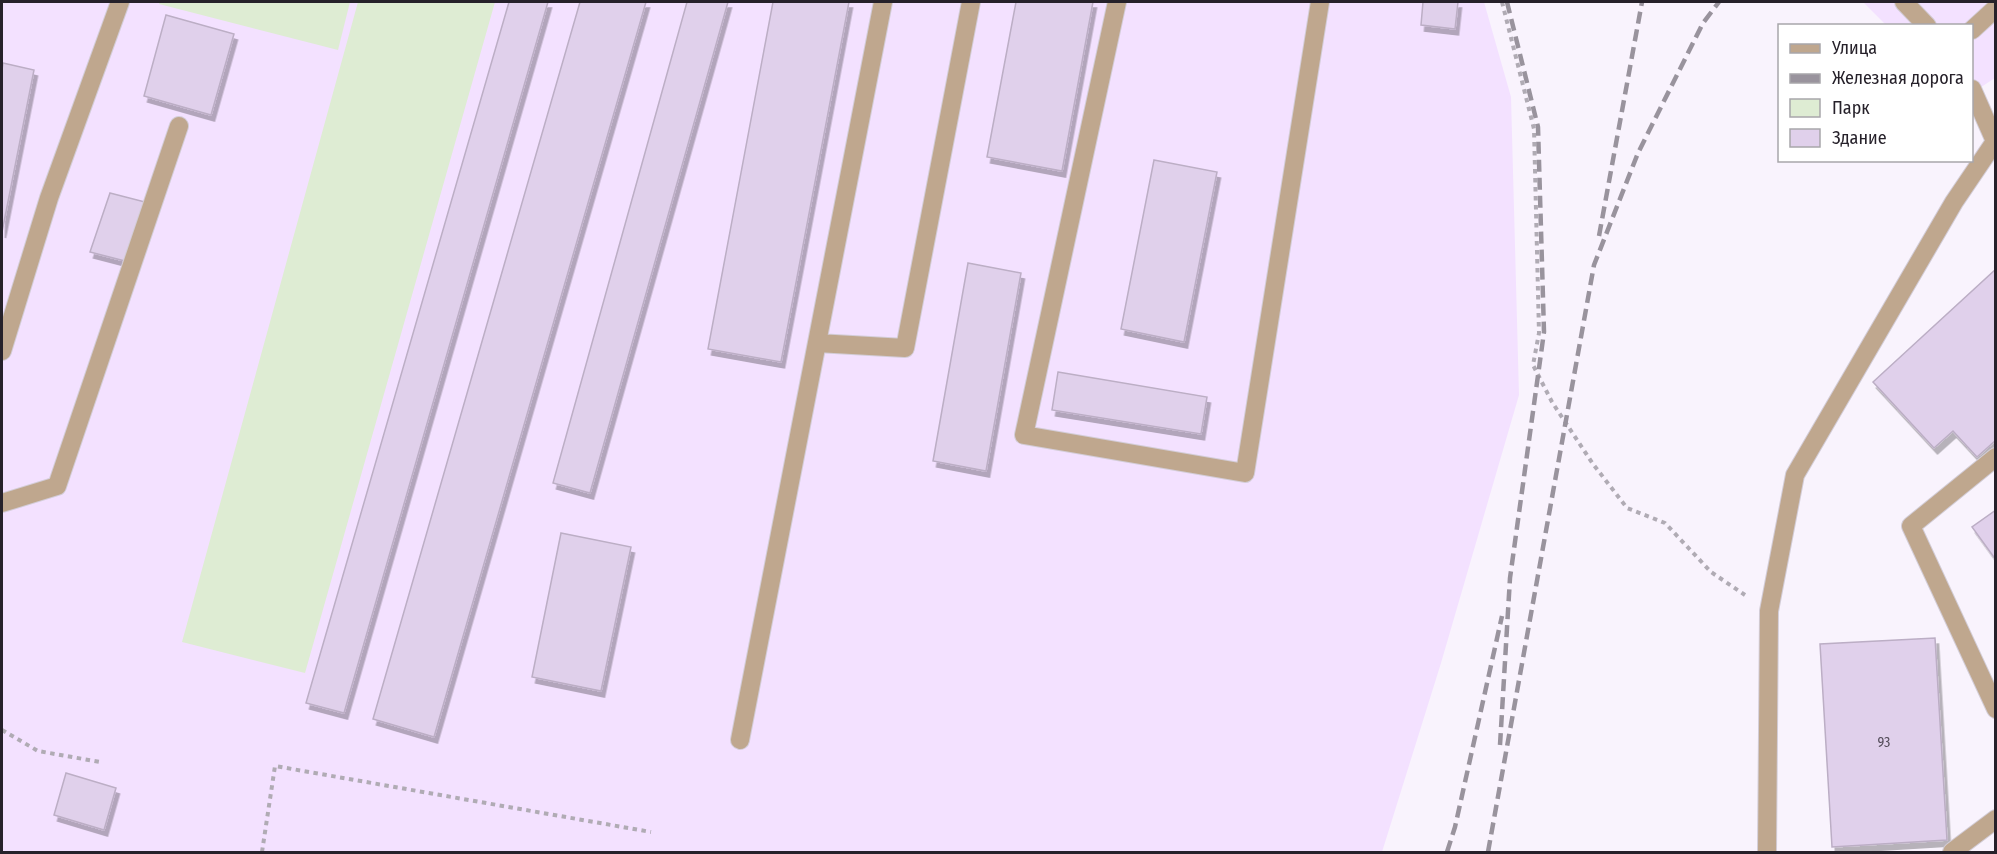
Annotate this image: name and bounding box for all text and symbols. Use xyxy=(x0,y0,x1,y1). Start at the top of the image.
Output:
legend xyxy=(1778,24,1973,162)
text: Улица xyxy=(1831,37,1877,59)
text: Железная дорога xyxy=(1832,67,1964,89)
text: Парк xyxy=(1832,97,1870,119)
text: Здание xyxy=(1832,127,1887,149)
house number: 93 xyxy=(1878,734,1890,751)

